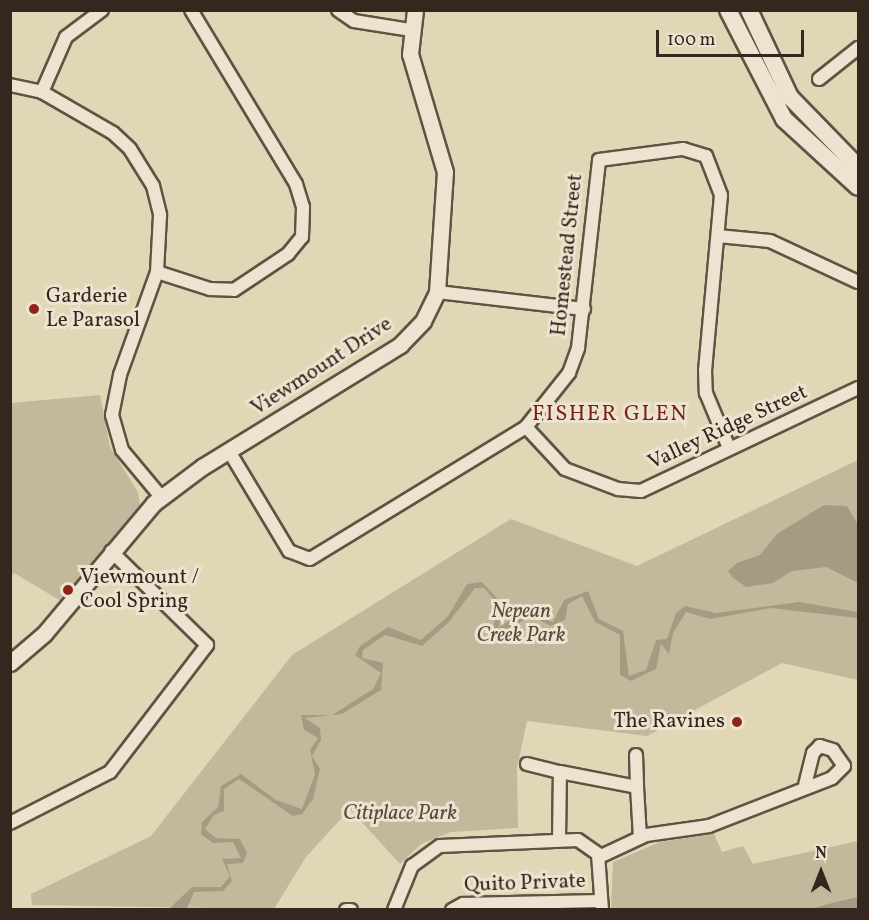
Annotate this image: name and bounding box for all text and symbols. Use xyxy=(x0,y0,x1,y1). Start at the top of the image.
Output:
scale bar xyxy=(659,18,808,56)
text: 100 m xyxy=(667,28,716,53)
street label: Homestead Street xyxy=(547,173,589,337)
place label: Garderie Le Parasol xyxy=(46,284,140,334)
marker: Garderie Le Parasol xyxy=(27,302,41,316)
street label: Viewmount Drive xyxy=(247,312,397,422)
street label: Valley Ridge Street xyxy=(644,380,812,476)
district label: FISHER GLEN xyxy=(532,402,688,428)
place label: Viewmount / Cool Spring xyxy=(80,565,199,615)
marker: Viewmount / Cool Spring xyxy=(61,583,75,597)
park label: Nepean Creek Park xyxy=(477,599,565,649)
place label: The Ravines xyxy=(613,709,725,735)
marker: The Ravines xyxy=(730,715,744,729)
park label: Citiplace Park xyxy=(343,801,457,827)
north arrow xyxy=(791,842,851,902)
text: N xyxy=(815,843,827,865)
street label: Quito Private xyxy=(464,869,586,899)

